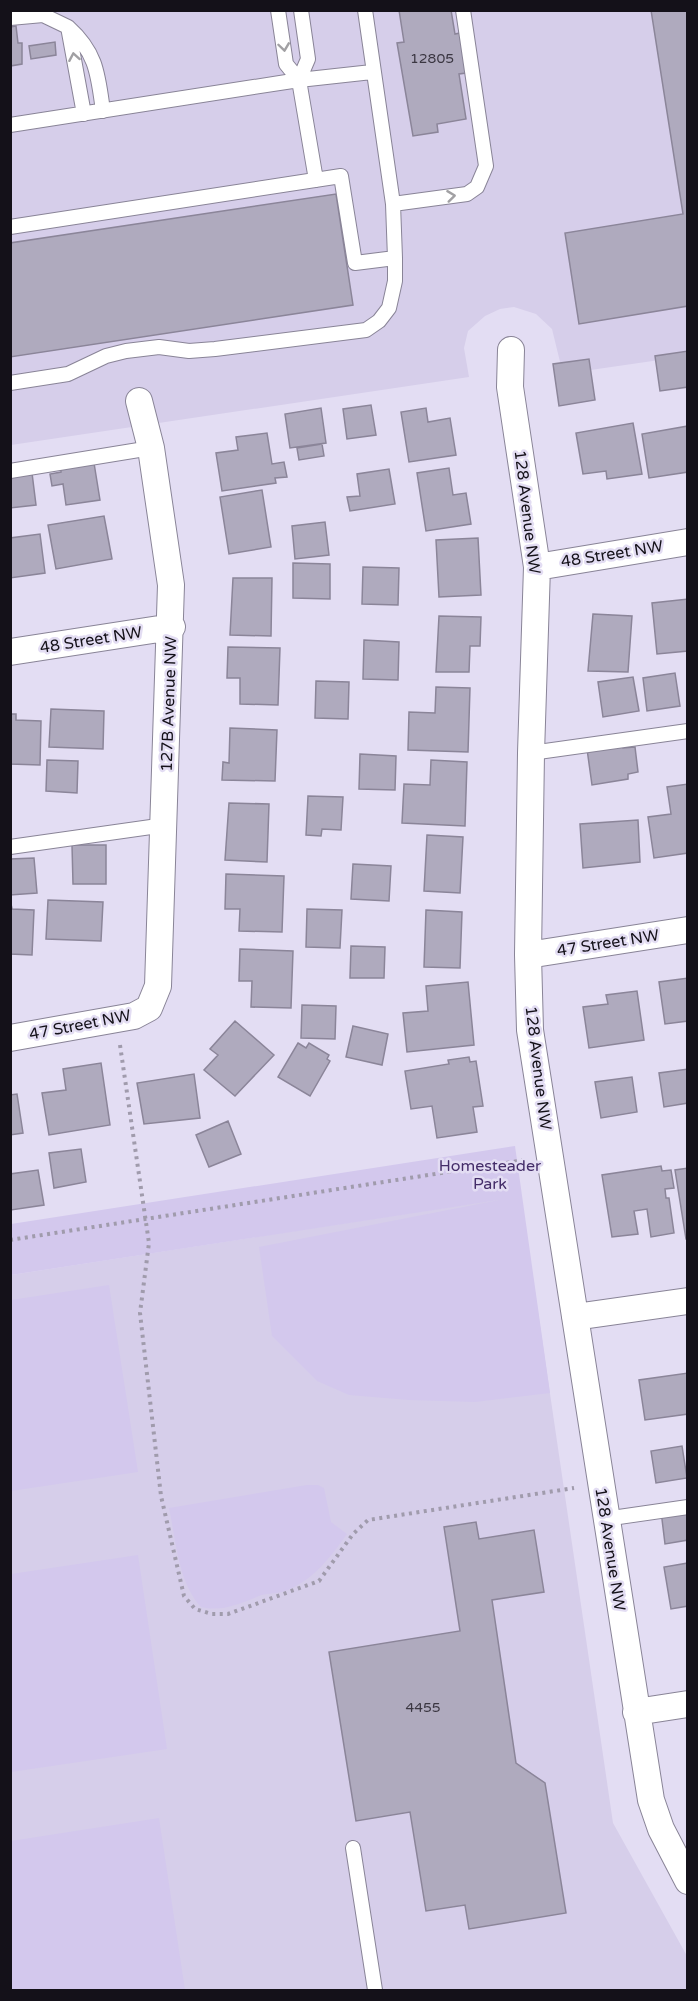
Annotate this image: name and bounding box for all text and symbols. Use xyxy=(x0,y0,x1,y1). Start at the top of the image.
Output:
one-way arrow xyxy=(277,43,289,52)
house number: 12805 xyxy=(410,50,454,67)
one-way arrow xyxy=(68,52,80,62)
one-way arrow xyxy=(447,191,456,203)
street label: 128 Avenue NW xyxy=(509,449,545,575)
street label: 48 Street NW xyxy=(559,536,665,572)
street label: 48 Street NW xyxy=(38,622,144,658)
street label: 127B Avenue NW xyxy=(157,636,181,772)
street label: 47 Street NW xyxy=(555,925,661,961)
street label: 47 Street NW xyxy=(27,1005,133,1045)
street label: 128 Avenue NW xyxy=(520,1005,556,1131)
park label: Homesteader Park xyxy=(439,1156,542,1194)
street label: 128 Avenue NW xyxy=(590,1486,630,1612)
house number: 4455 xyxy=(405,1699,441,1716)

